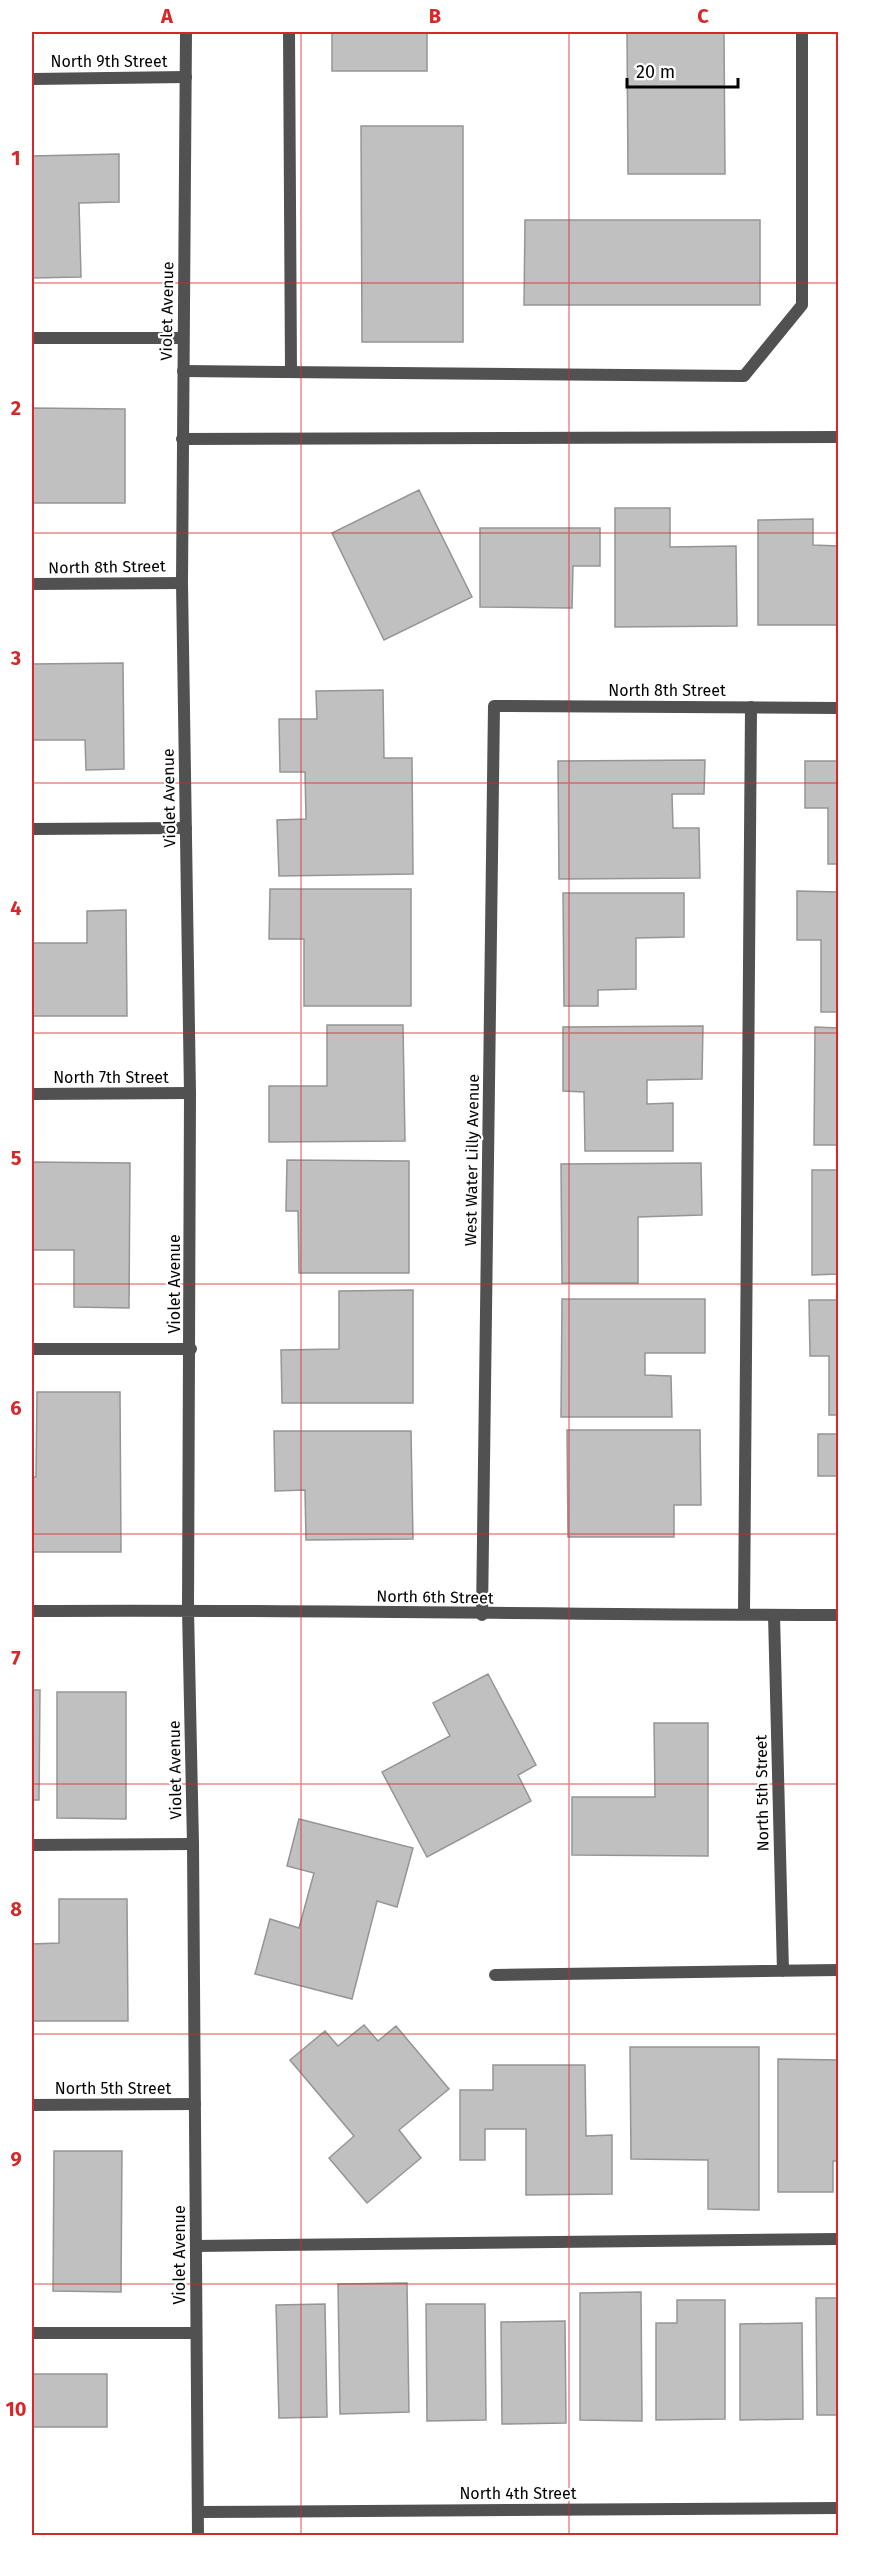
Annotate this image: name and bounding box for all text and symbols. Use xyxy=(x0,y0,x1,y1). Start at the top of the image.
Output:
text: A xyxy=(160,4,174,28)
text: B xyxy=(429,4,441,28)
text: C xyxy=(697,4,709,28)
scale bar xyxy=(627,51,738,89)
street label: North 9th Street xyxy=(50,52,168,71)
text: 20 m xyxy=(636,61,675,83)
text: 1 xyxy=(11,146,21,170)
street label: Violet Avenue xyxy=(157,261,177,361)
text: 2 xyxy=(11,396,21,420)
street label: North 8th Street xyxy=(48,556,166,578)
text: 3 xyxy=(10,646,21,670)
street label: North 8th Street xyxy=(608,681,726,700)
street label: Violet Avenue xyxy=(159,748,179,848)
text: 4 xyxy=(10,896,22,920)
street label: North 7th Street xyxy=(53,1068,169,1087)
street label: West Water Lilly Avenue xyxy=(461,1074,483,1246)
text: 5 xyxy=(11,1146,22,1170)
street label: Violet Avenue xyxy=(165,1234,184,1334)
text: 6 xyxy=(10,1396,22,1420)
street label: North 6th Street xyxy=(376,1586,494,1608)
text: 7 xyxy=(11,1646,21,1670)
street label: Violet Avenue xyxy=(165,1720,185,1820)
street label: North 5th Street xyxy=(751,1734,773,1851)
text: 8 xyxy=(10,1897,22,1921)
street label: North 5th Street xyxy=(55,2079,171,2098)
text: 9 xyxy=(10,2147,22,2171)
street label: Violet Avenue xyxy=(170,2205,189,2305)
text: 10 xyxy=(6,2397,26,2421)
street label: North 4th Street xyxy=(459,2484,577,2503)

